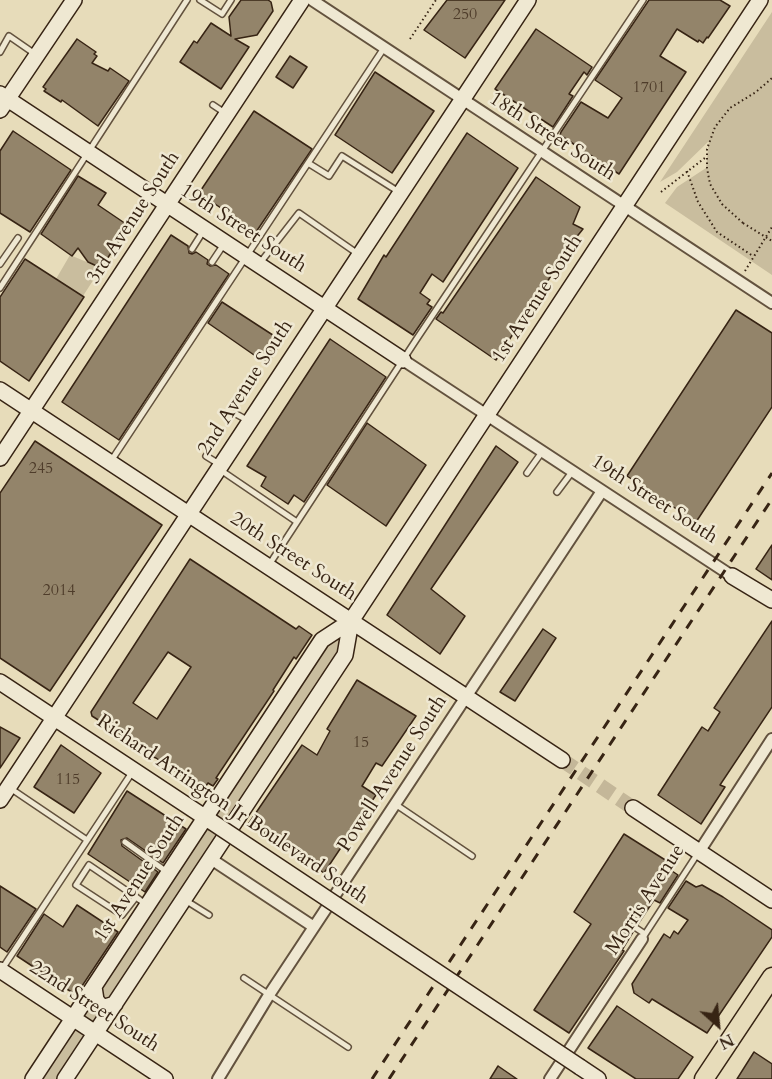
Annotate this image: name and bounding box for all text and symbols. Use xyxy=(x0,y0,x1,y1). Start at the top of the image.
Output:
house number: 250 xyxy=(453,5,477,25)
house number: 1701 xyxy=(633,78,665,98)
street label: 18th Street South xyxy=(484,87,620,187)
street label: 3rd Avenue South xyxy=(82,147,186,289)
street label: 19th Street South xyxy=(175,179,311,279)
street label: 1st Avenue South xyxy=(488,230,588,368)
street label: 2nd Avenue South xyxy=(193,316,299,460)
street label: 19th Street South xyxy=(586,450,722,550)
house number: 245 xyxy=(29,459,53,479)
street label: 20th Street South xyxy=(225,507,361,607)
house number: 2014 xyxy=(43,581,75,601)
street label: Powell Avenue South xyxy=(333,691,453,857)
street label: Richard Arrington Jr Boulevard South xyxy=(92,710,372,910)
house number: 15 xyxy=(353,733,369,753)
house number: 115 xyxy=(56,770,80,790)
street label: 1st Avenue South xyxy=(90,809,190,947)
street label: Morris Avenue xyxy=(601,840,691,960)
street label: 22nd Street South xyxy=(24,956,164,1058)
north arrow xyxy=(688,995,748,1055)
text: N xyxy=(715,1028,737,1054)

